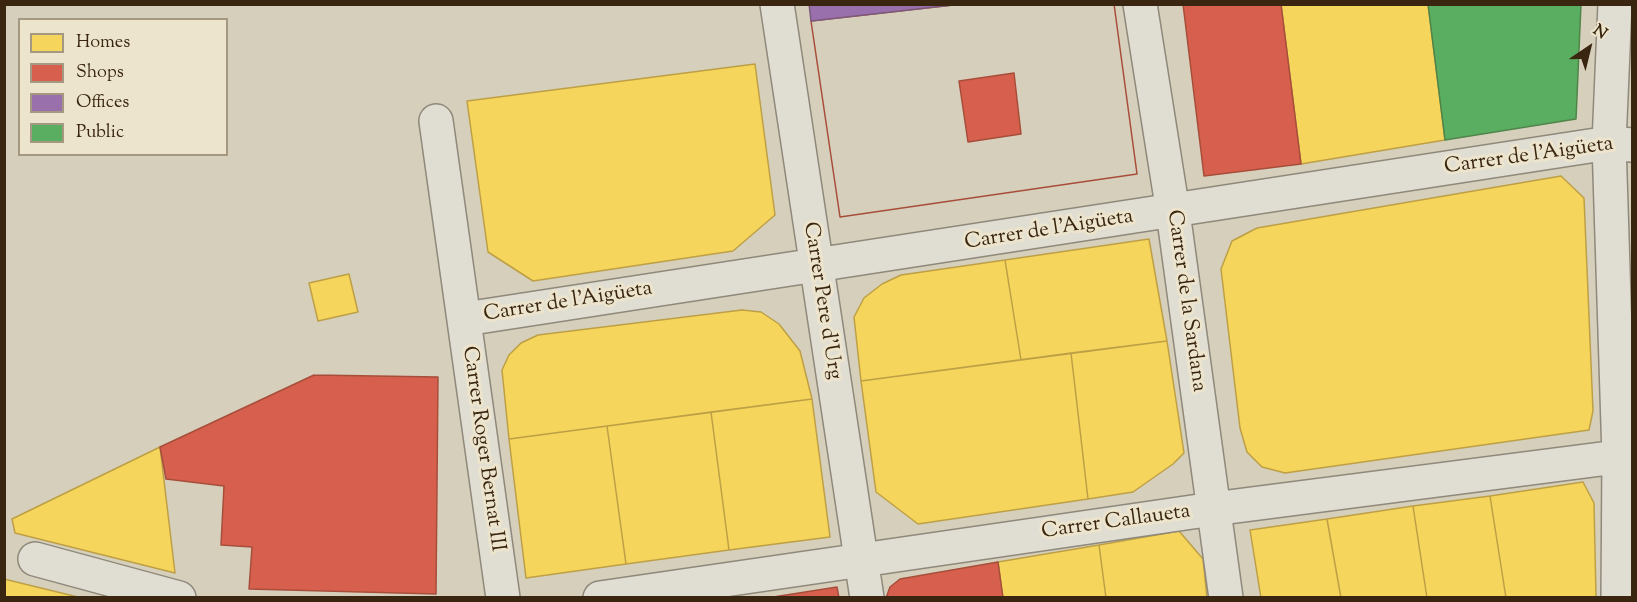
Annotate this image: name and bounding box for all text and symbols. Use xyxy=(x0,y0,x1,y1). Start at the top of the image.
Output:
legend xyxy=(18,18,228,156)
north arrow xyxy=(1559,18,1619,78)
text: N xyxy=(1588,20,1611,46)
text: Homes xyxy=(76,30,130,56)
text: Shops xyxy=(76,60,124,86)
text: Offices xyxy=(76,90,129,116)
text: Public xyxy=(76,120,124,146)
street label: Carrer de l'Aigüeta xyxy=(1443,133,1615,181)
street label: Carrer de l'Aigüeta xyxy=(963,205,1135,257)
street label: Carrer de la Sardana xyxy=(1160,209,1210,393)
street label: Carrer Pere d'Urg xyxy=(796,220,846,382)
street label: Carrer de l'Aigüeta xyxy=(482,277,654,329)
street label: Carrer Roger Bernat III xyxy=(455,345,509,553)
street label: Carrer Callaueta xyxy=(1040,500,1192,546)

